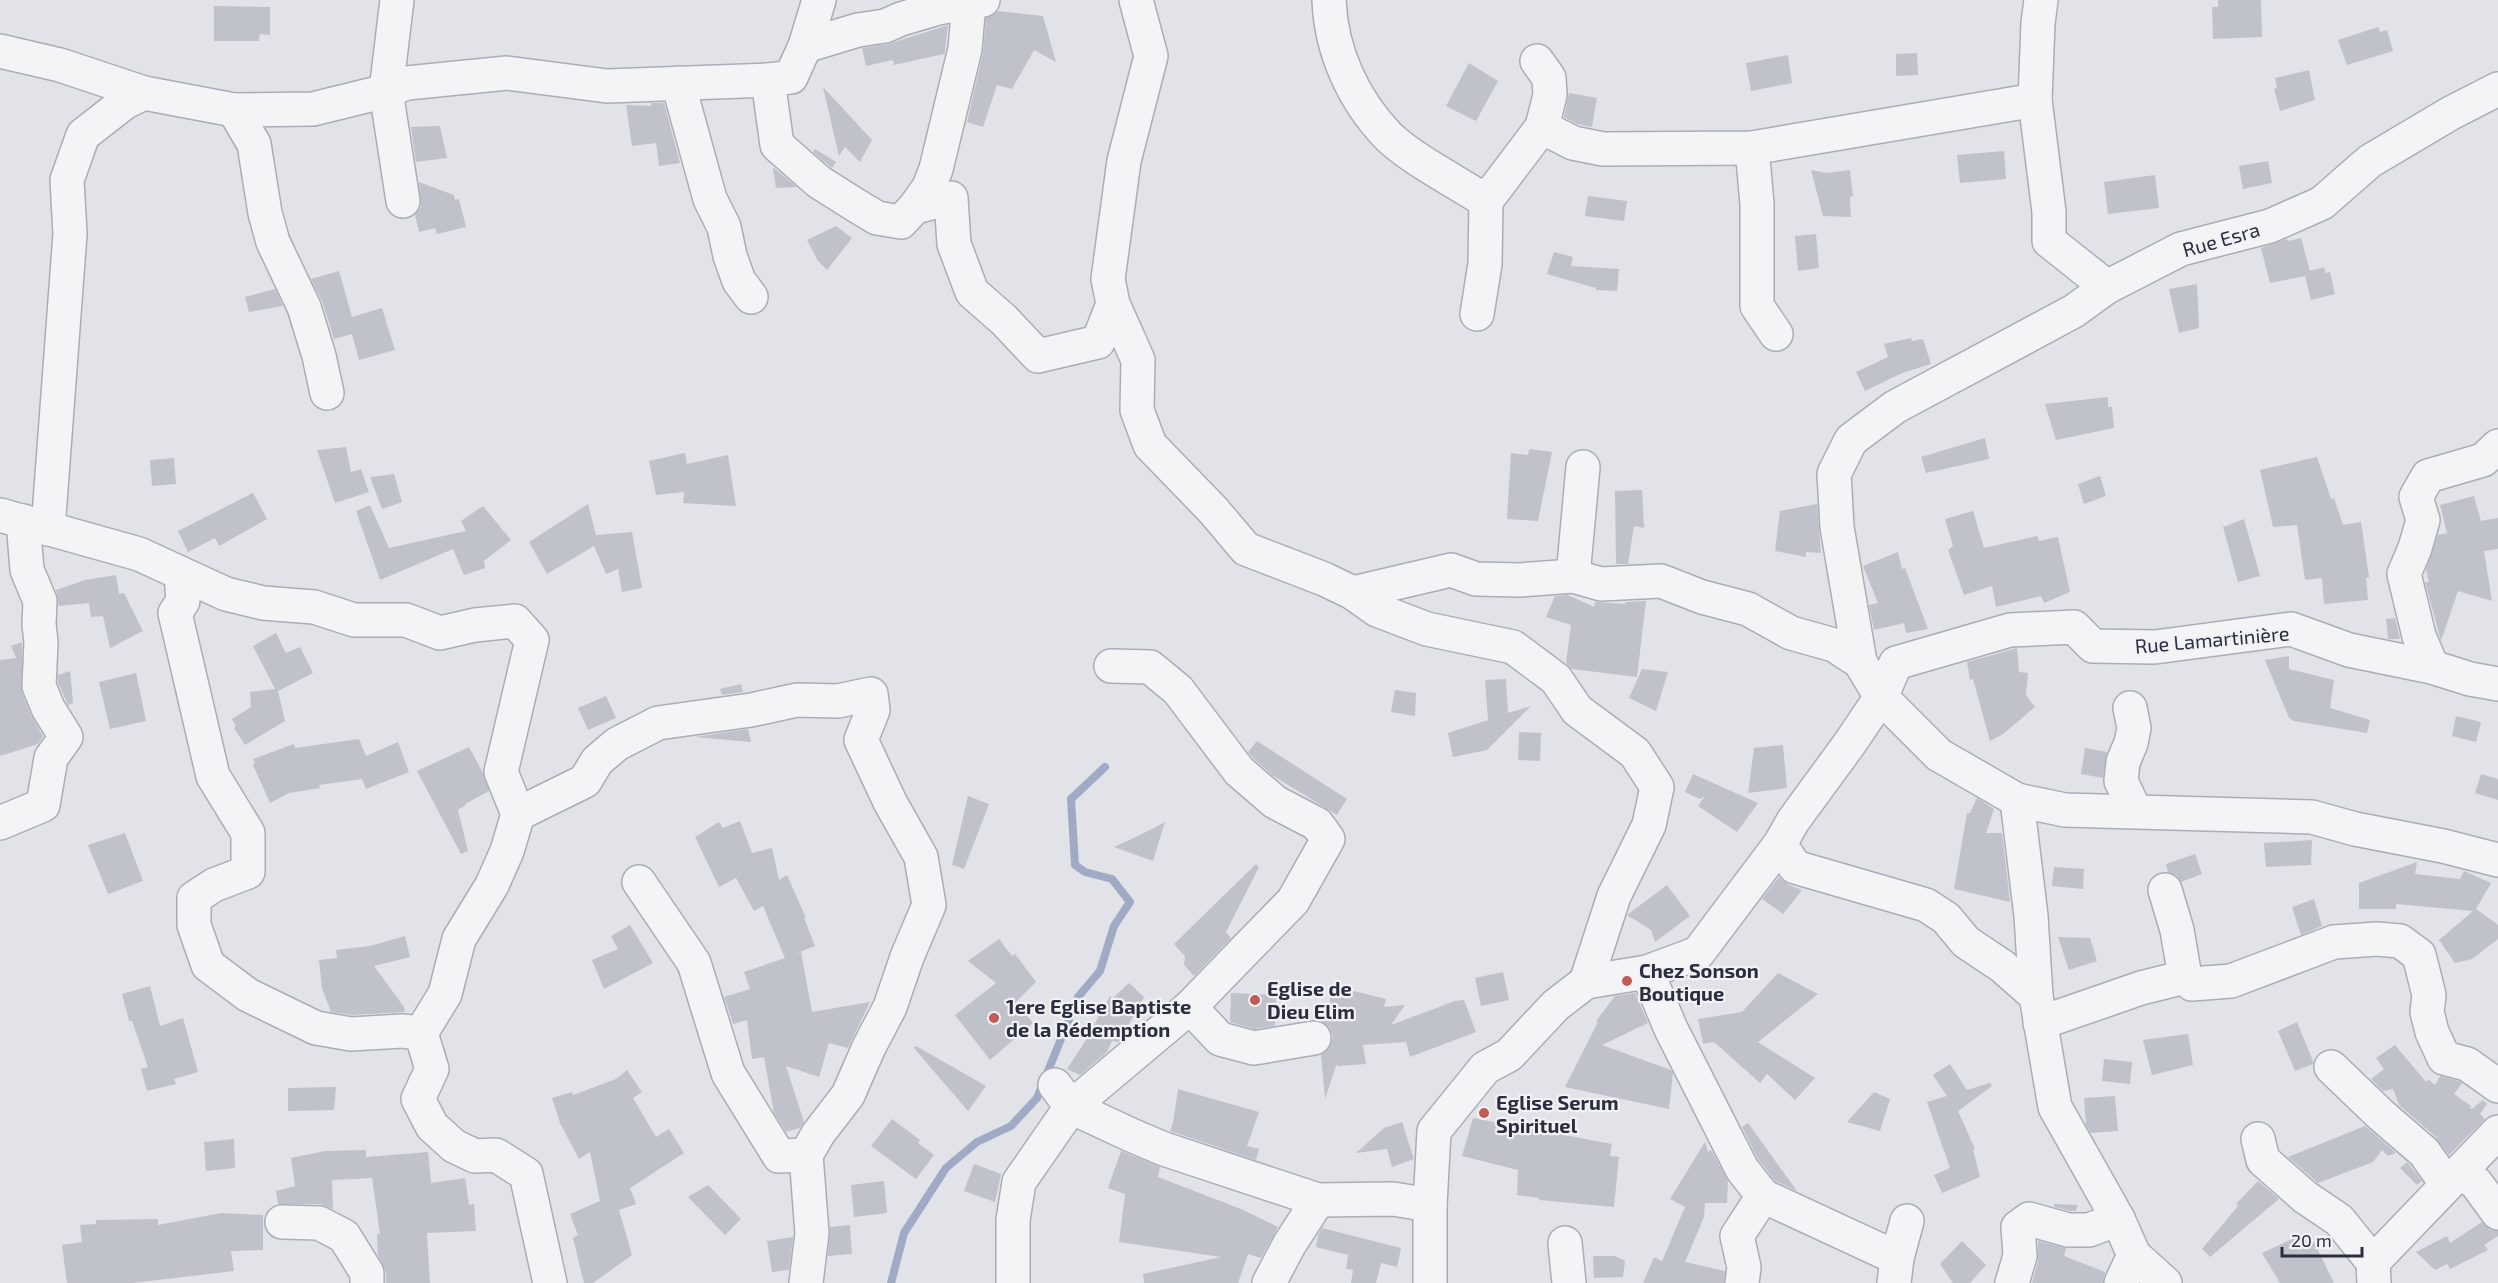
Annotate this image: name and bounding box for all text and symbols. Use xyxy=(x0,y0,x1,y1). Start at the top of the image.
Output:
street label: Rue Esra xyxy=(2180,217,2262,261)
street label: Rue Lamartinière xyxy=(2134,620,2290,658)
place label: Chez Sonson Boutique xyxy=(1639,958,1759,1005)
marker: Chez Sonson Boutique xyxy=(1620,974,1634,988)
place label: Eglise de Dieu Elim xyxy=(1267,976,1355,1023)
marker: Eglise de Dieu Elim xyxy=(1248,993,1262,1007)
place label: 1ere Eglise Baptiste de la Rédemption xyxy=(1006,994,1191,1041)
marker: 1ere Eglise Baptiste de la Rédemption xyxy=(987,1011,1001,1025)
place label: Eglise Serum Spirituel xyxy=(1496,1090,1619,1137)
marker: Eglise Serum Spirituel xyxy=(1477,1106,1491,1120)
scale bar xyxy=(2282,1220,2362,1258)
text: 20 m xyxy=(2291,1229,2332,1251)

